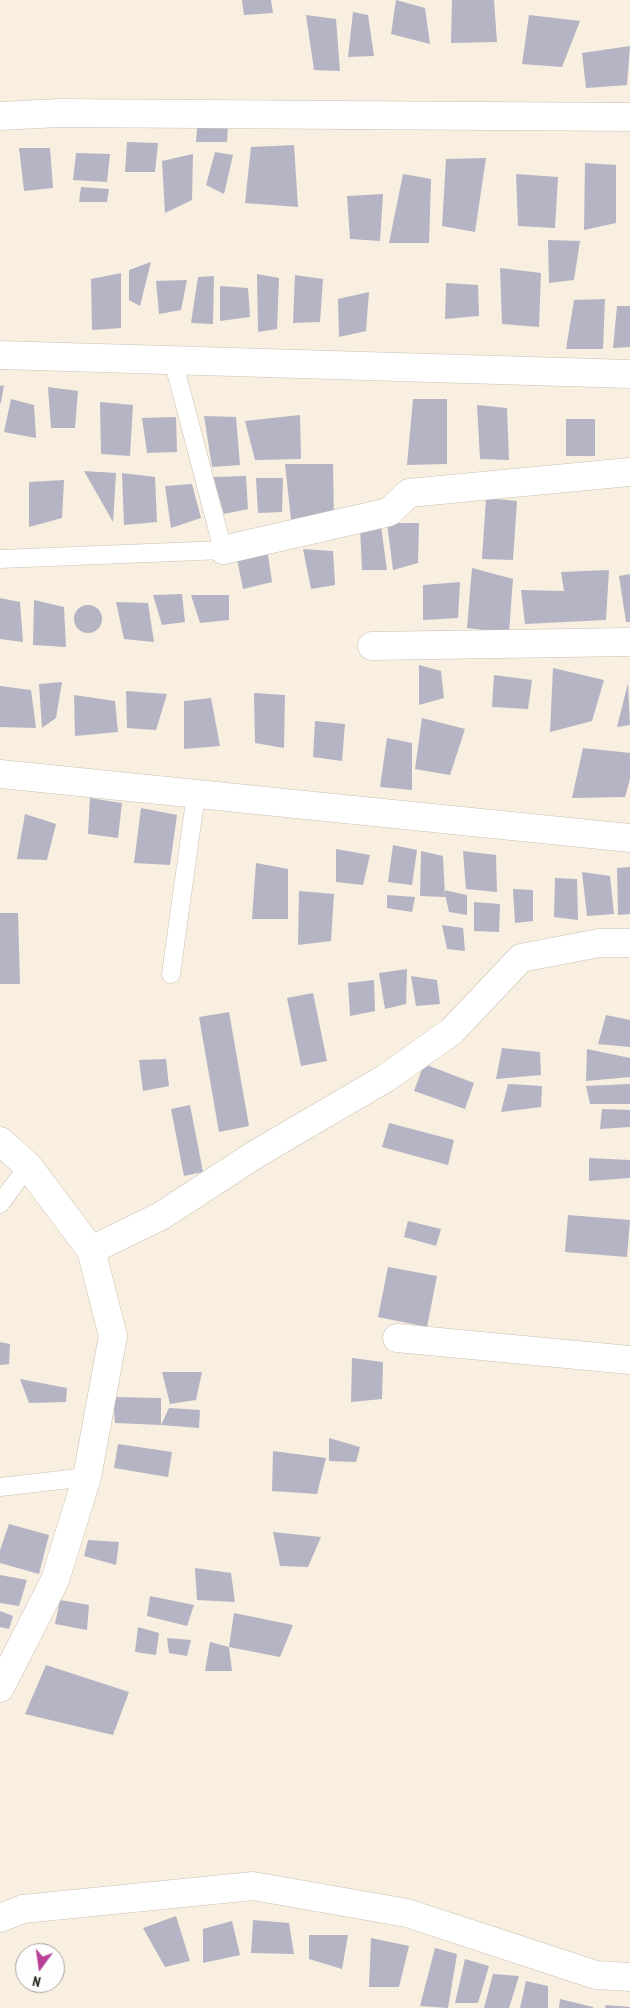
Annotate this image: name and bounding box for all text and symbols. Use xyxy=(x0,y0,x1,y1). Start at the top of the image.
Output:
north arrow xyxy=(15,1943,65,1993)
text: N xyxy=(31,1972,42,1991)

